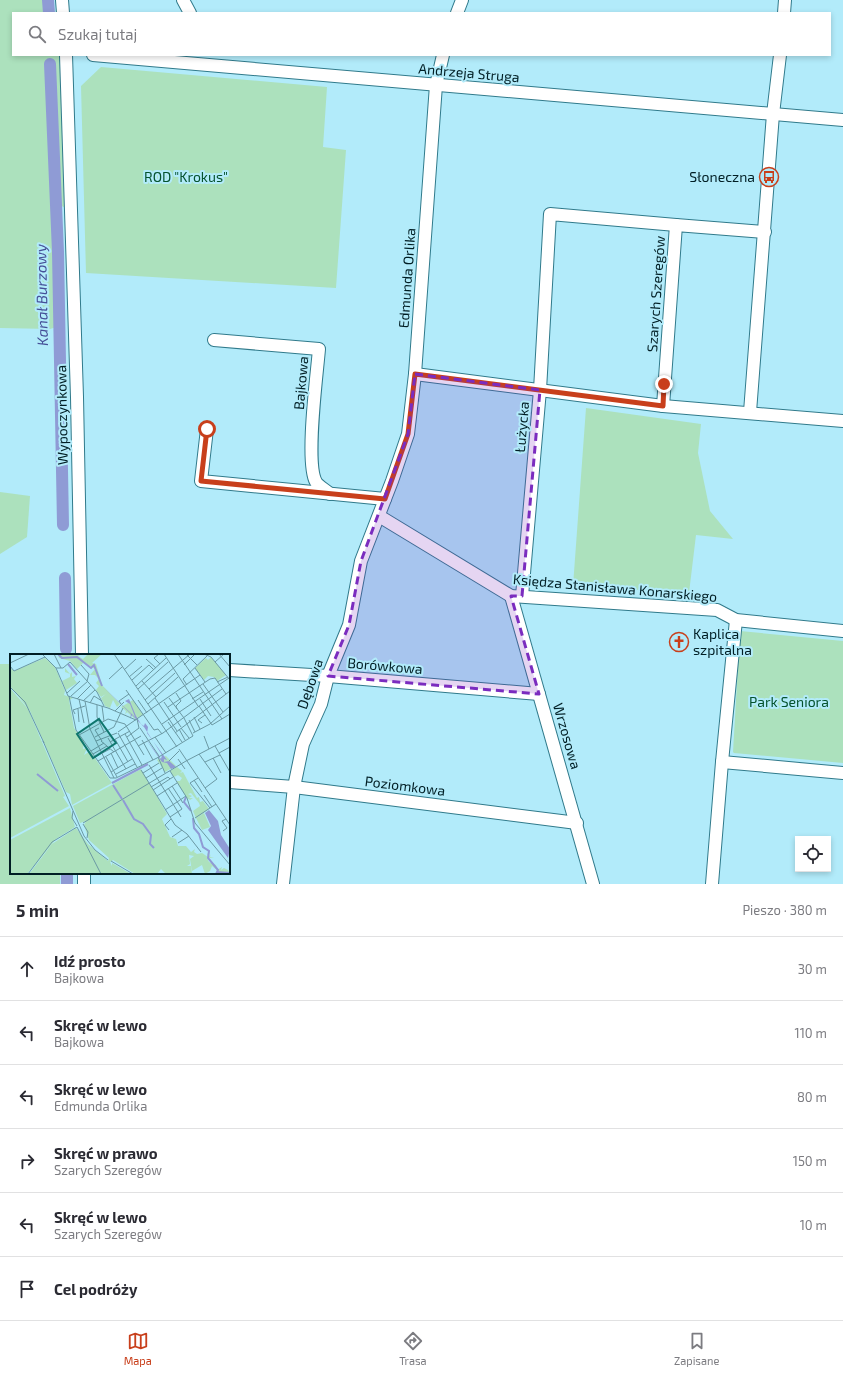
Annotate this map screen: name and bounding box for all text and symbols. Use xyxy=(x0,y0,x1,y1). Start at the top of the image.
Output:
search box xyxy=(12,12,831,56)
icon: search xyxy=(26,23,48,45)
text: Szukaj tutaj xyxy=(58,25,137,43)
street label: Andrzeja Struga xyxy=(418,60,520,85)
bus stop icon: Słoneczna xyxy=(758,166,780,188)
park label: ROD "Krokus" xyxy=(144,168,228,185)
place label: Słoneczna xyxy=(689,168,755,185)
street label: Edmunda Orlika xyxy=(395,227,418,329)
street label: Szarych Szeregów xyxy=(643,235,668,353)
water label: Kanał Burzowy xyxy=(31,244,52,346)
street label: Bajkowa xyxy=(290,355,311,411)
street label: Wypoczynkowa xyxy=(52,365,71,465)
route end xyxy=(655,375,673,393)
street label: Łużycka xyxy=(511,401,532,453)
route start xyxy=(198,420,216,438)
street label: Księdza Stanisława Konarskiego xyxy=(512,570,718,605)
place label: Kaplica szpitalna xyxy=(693,625,752,658)
church icon: Kaplica szpitalna xyxy=(668,631,690,653)
inset map xyxy=(10,654,230,874)
street label: Borówkowa xyxy=(347,654,423,677)
street label: Dębowa xyxy=(293,657,326,711)
park label: Park Seniora xyxy=(749,693,829,710)
street label: Wrzosowa xyxy=(550,701,585,771)
street label: Poziomkowa xyxy=(364,772,446,799)
map controls xyxy=(795,836,831,872)
button: locate xyxy=(795,836,831,872)
text: 5 min xyxy=(16,900,59,920)
text: Pieszo · 380 m xyxy=(742,902,827,918)
text: Idź prosto xyxy=(54,952,126,970)
icon: ahead xyxy=(16,958,38,980)
text: 30 m xyxy=(798,961,827,977)
text: Bajkowa xyxy=(54,970,104,986)
text: Skręć w lewo xyxy=(54,1016,147,1034)
icon: left xyxy=(16,1022,38,1044)
text: 110 m xyxy=(795,1025,827,1041)
text: Bajkowa xyxy=(54,1034,104,1050)
text: Skręć w lewo xyxy=(54,1080,147,1098)
icon: left xyxy=(16,1086,38,1108)
text: 80 m xyxy=(797,1089,827,1105)
text: Edmunda Orlika xyxy=(54,1098,147,1114)
text: Skręć w prawo xyxy=(54,1144,158,1162)
icon: right xyxy=(16,1150,38,1172)
text: 150 m xyxy=(793,1153,827,1169)
text: Szarych Szeregów xyxy=(54,1162,162,1178)
text: Skręć w lewo xyxy=(54,1208,147,1226)
icon: left xyxy=(16,1214,38,1236)
text: 10 m xyxy=(800,1217,827,1233)
text: Szarych Szeregów xyxy=(54,1226,162,1242)
icon: arrive xyxy=(16,1278,38,1300)
text: Cel podróży xyxy=(54,1280,137,1298)
tab: Mapa xyxy=(124,1330,152,1367)
tab: Trasa xyxy=(399,1330,427,1367)
tab: Zapisane xyxy=(674,1330,719,1367)

